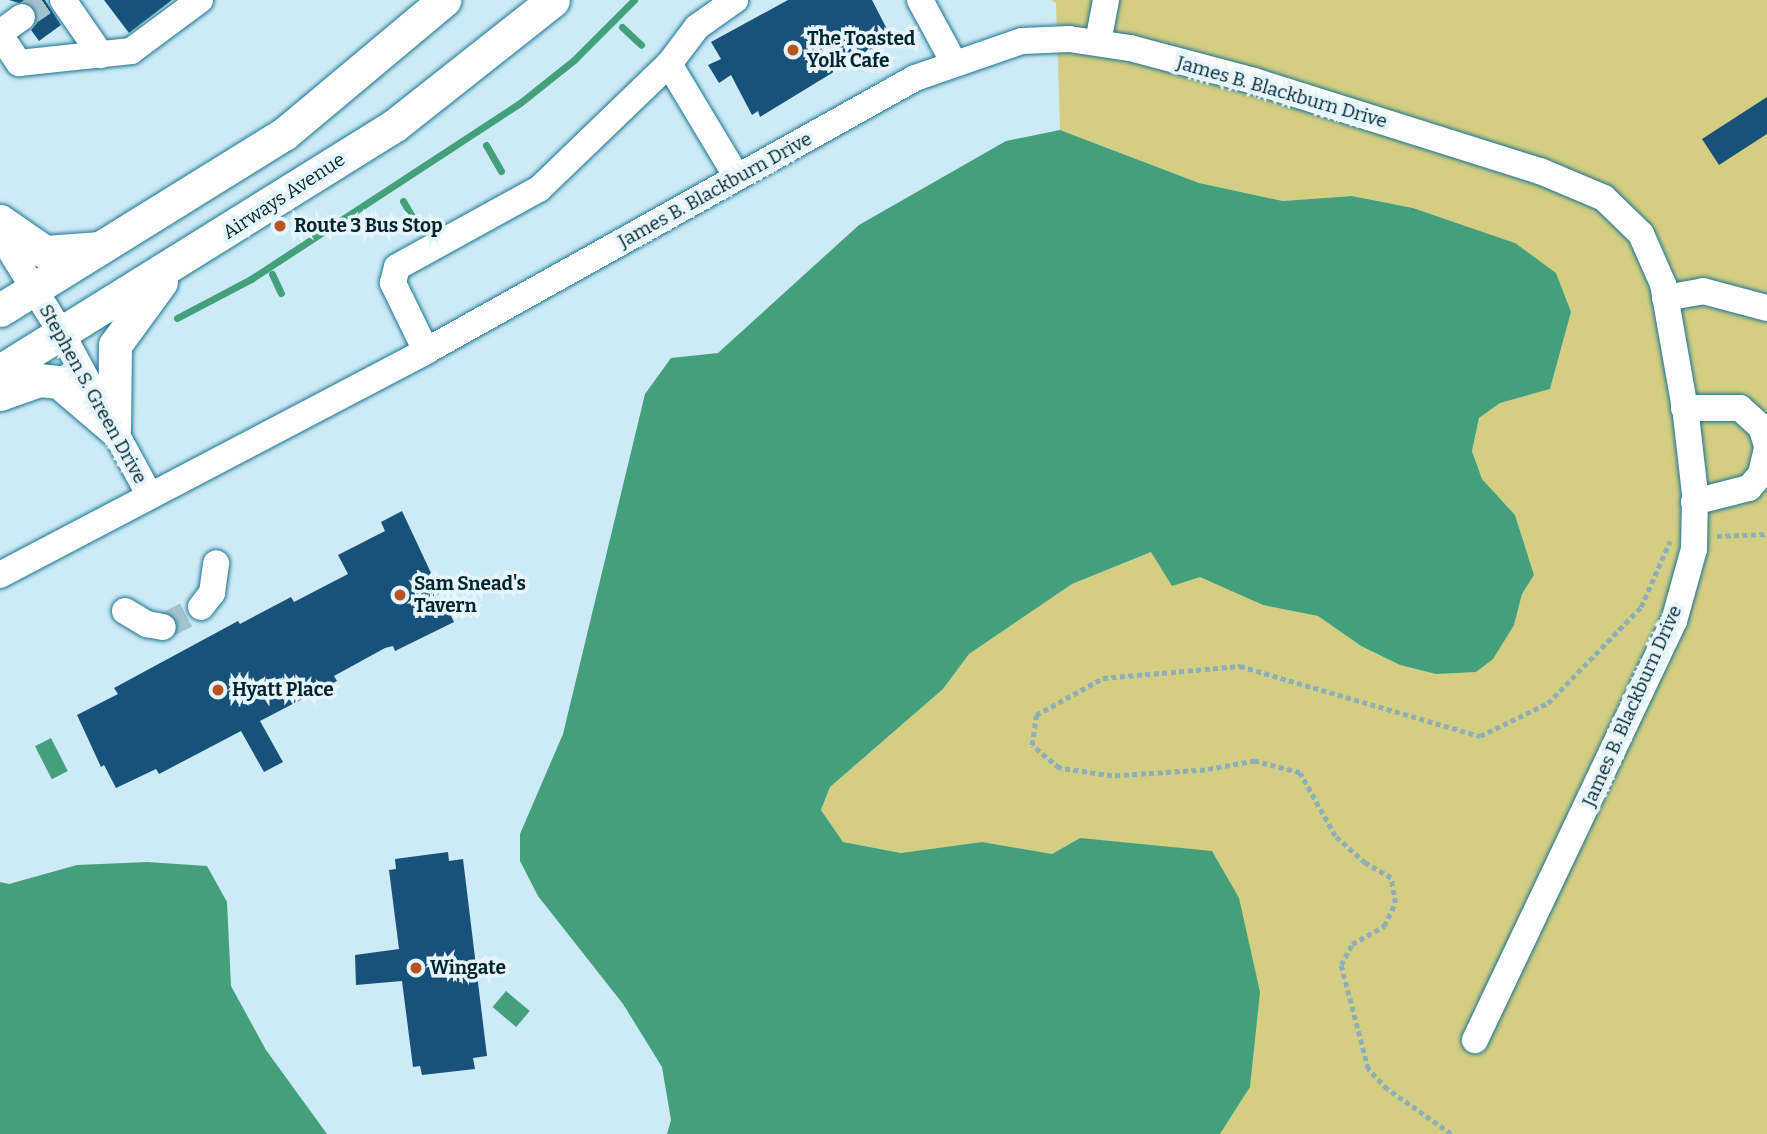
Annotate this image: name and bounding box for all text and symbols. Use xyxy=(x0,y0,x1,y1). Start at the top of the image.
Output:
place label: The Toasted Yolk Cafe xyxy=(807,28,915,72)
marker: The Toasted Yolk Cafe xyxy=(785,42,801,58)
street label: James B. Blackburn Drive xyxy=(1174,51,1390,133)
street label: James B. Blackburn Drive xyxy=(614,127,816,253)
street label: Airways Avenue xyxy=(219,148,349,244)
place label: Route 3 Bus Stop xyxy=(294,215,443,237)
marker: Route 3 Bus Stop xyxy=(272,218,288,234)
street label: Stephen S. Green Drive xyxy=(34,300,152,488)
place label: Sam Snead's Tavern xyxy=(414,573,526,617)
marker: Sam Snead's Tavern xyxy=(392,587,408,603)
street label: James B. Blackburn Drive xyxy=(1577,602,1687,810)
place label: Hyatt Place xyxy=(232,679,334,701)
marker: Hyatt Place xyxy=(210,682,226,698)
place label: Wingate xyxy=(430,957,506,979)
marker: Wingate xyxy=(408,960,424,976)

